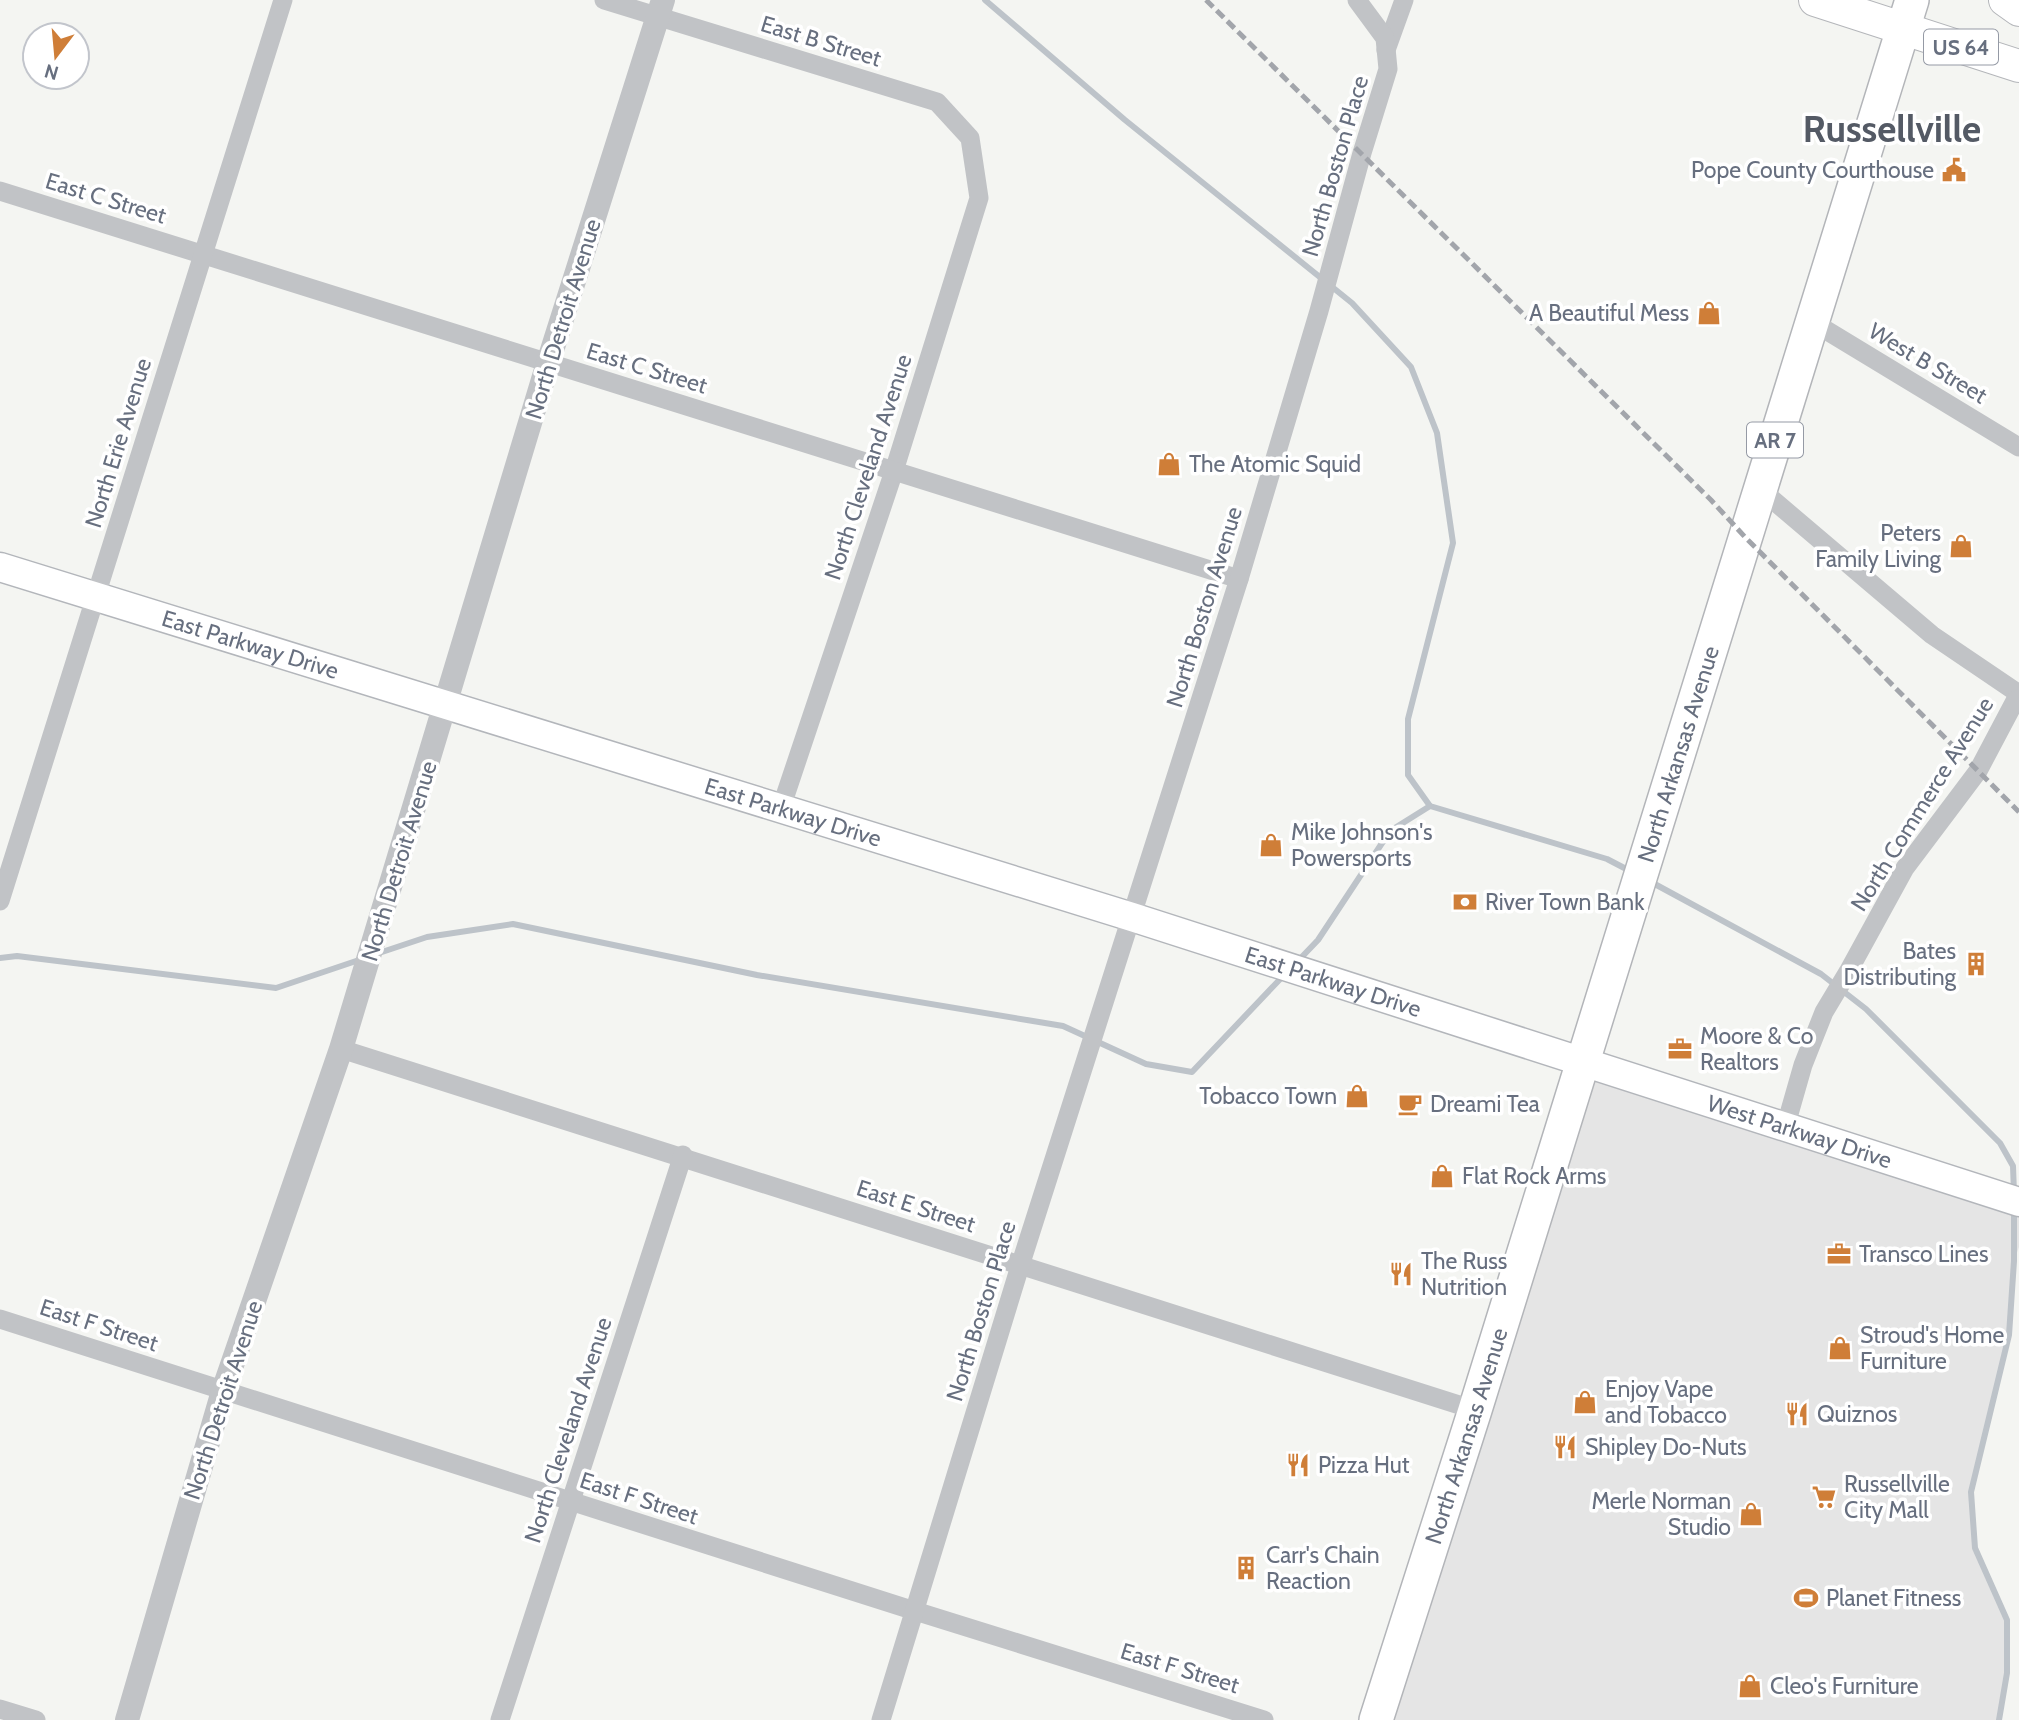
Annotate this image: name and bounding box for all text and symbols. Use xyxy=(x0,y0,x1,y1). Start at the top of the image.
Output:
street label: East B Street xyxy=(757,9,885,73)
north arrow xyxy=(21,21,91,91)
road number: US 64 xyxy=(1924,30,1998,64)
text: N xyxy=(42,59,61,85)
street label: North Boston Place xyxy=(1296,72,1374,260)
district label: Russellville xyxy=(1803,106,1981,151)
place label: Pope County Courthouse xyxy=(1691,156,1934,184)
public building icon: Pope County Courthouse xyxy=(1940,156,1968,184)
street label: East C Street xyxy=(42,166,170,230)
street label: North Detroit Avenue xyxy=(519,215,607,422)
place label: A Beautiful Mess xyxy=(1529,299,1689,327)
shop icon: A Beautiful Mess xyxy=(1695,299,1723,327)
street label: West B Street xyxy=(1864,317,1992,409)
street label: East C Street xyxy=(583,336,711,400)
street label: North Cleveland Avenue xyxy=(818,351,918,583)
street label: North Erie Avenue xyxy=(79,355,157,531)
road number: AR 7 xyxy=(1747,422,1803,458)
shop icon: The Atomic Squid xyxy=(1155,450,1183,478)
place label: The Atomic Squid xyxy=(1189,450,1361,478)
street label: North Boston Avenue xyxy=(1160,503,1248,711)
place label: Peters Family Living xyxy=(1815,519,1942,573)
shop icon: Peters Family Living xyxy=(1947,532,1975,560)
street label: East Parkway Drive xyxy=(159,604,342,685)
street label: North Arkansas Avenue xyxy=(1632,642,1725,866)
street label: North Commerce Avenue xyxy=(1845,692,1999,916)
street label: North Detroit Avenue xyxy=(355,757,443,964)
street label: East Parkway Drive xyxy=(701,772,885,853)
place label: Mike Johnson's Powersports xyxy=(1291,818,1432,872)
shop icon: Mike Johnson's Powersports xyxy=(1257,831,1285,859)
bank icon: River Town Bank xyxy=(1451,888,1479,916)
place label: River Town Bank xyxy=(1485,888,1645,916)
place label: Bates Distributing xyxy=(1843,937,1957,991)
street label: East Parkway Drive xyxy=(1241,940,1425,1023)
building icon: Bates Distributing xyxy=(1962,950,1990,978)
place label: Moore & Co Realtors xyxy=(1700,1022,1813,1076)
office icon: Moore & Co Realtors xyxy=(1666,1035,1694,1063)
place label: Tobacco Town xyxy=(1199,1082,1337,1110)
shop icon: Tobacco Town xyxy=(1343,1082,1371,1110)
street label: West Parkway Drive xyxy=(1704,1089,1896,1174)
cafe icon: Dreami Tea xyxy=(1396,1090,1424,1118)
place label: Dreami Tea xyxy=(1430,1090,1540,1118)
shop icon: Flat Rock Arms xyxy=(1428,1162,1456,1190)
place label: Flat Rock Arms xyxy=(1462,1162,1606,1190)
street label: East E Street xyxy=(853,1174,979,1238)
street label: North Boston Place xyxy=(940,1217,1022,1405)
office icon: Transco Lines xyxy=(1825,1240,1853,1268)
place label: Transco Lines xyxy=(1859,1240,1988,1268)
place label: The Russ Nutrition xyxy=(1421,1247,1507,1301)
restaurant icon: The Russ Nutrition xyxy=(1387,1260,1415,1288)
street label: East F Street xyxy=(36,1293,162,1357)
street label: North Detroit Avenue xyxy=(178,1297,268,1503)
street label: North Cleveland Avenue xyxy=(518,1314,618,1546)
place label: Stroud's Home Furniture xyxy=(1860,1321,2004,1375)
street label: North Arkansas Avenue xyxy=(1419,1324,1514,1548)
shop icon: Stroud's Home Furniture xyxy=(1826,1334,1854,1362)
place label: Enjoy Vape and Tobacco xyxy=(1605,1375,1727,1429)
shop icon: Enjoy Vape and Tobacco xyxy=(1571,1388,1599,1416)
restaurant icon: Quiznos xyxy=(1783,1400,1811,1428)
place label: Quiznos xyxy=(1817,1400,1897,1428)
restaurant icon: Shipley Do-Nuts xyxy=(1551,1433,1579,1461)
place label: Shipley Do-Nuts xyxy=(1585,1433,1746,1461)
restaurant icon: Pizza Hut xyxy=(1284,1451,1312,1479)
place label: Pizza Hut xyxy=(1318,1451,1410,1479)
street label: East F Street xyxy=(576,1466,702,1530)
place label: Russellville City Mall xyxy=(1844,1470,1950,1524)
supermarket icon: Russellville City Mall xyxy=(1810,1483,1838,1511)
place label: Merle Norman Studio xyxy=(1591,1487,1731,1541)
shop icon: Merle Norman Studio xyxy=(1737,1500,1765,1528)
place label: Carr's Chain Reaction xyxy=(1266,1541,1380,1595)
building icon: Carr's Chain Reaction xyxy=(1232,1554,1260,1582)
sports icon: Planet Fitness xyxy=(1792,1584,1820,1612)
place label: Planet Fitness xyxy=(1826,1584,1961,1612)
street label: East F Street xyxy=(1117,1637,1243,1699)
shop icon: Cleo's Furniture xyxy=(1736,1672,1764,1700)
place label: Cleo's Furniture xyxy=(1770,1672,1919,1700)

